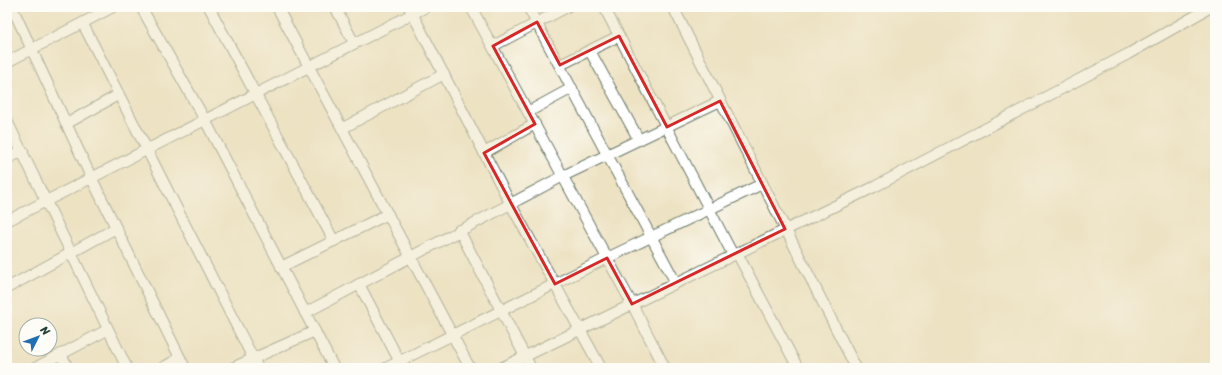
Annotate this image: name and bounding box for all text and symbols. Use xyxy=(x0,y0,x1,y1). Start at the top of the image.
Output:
north arrow xyxy=(18,317,58,357)
text: N xyxy=(35,321,55,340)

